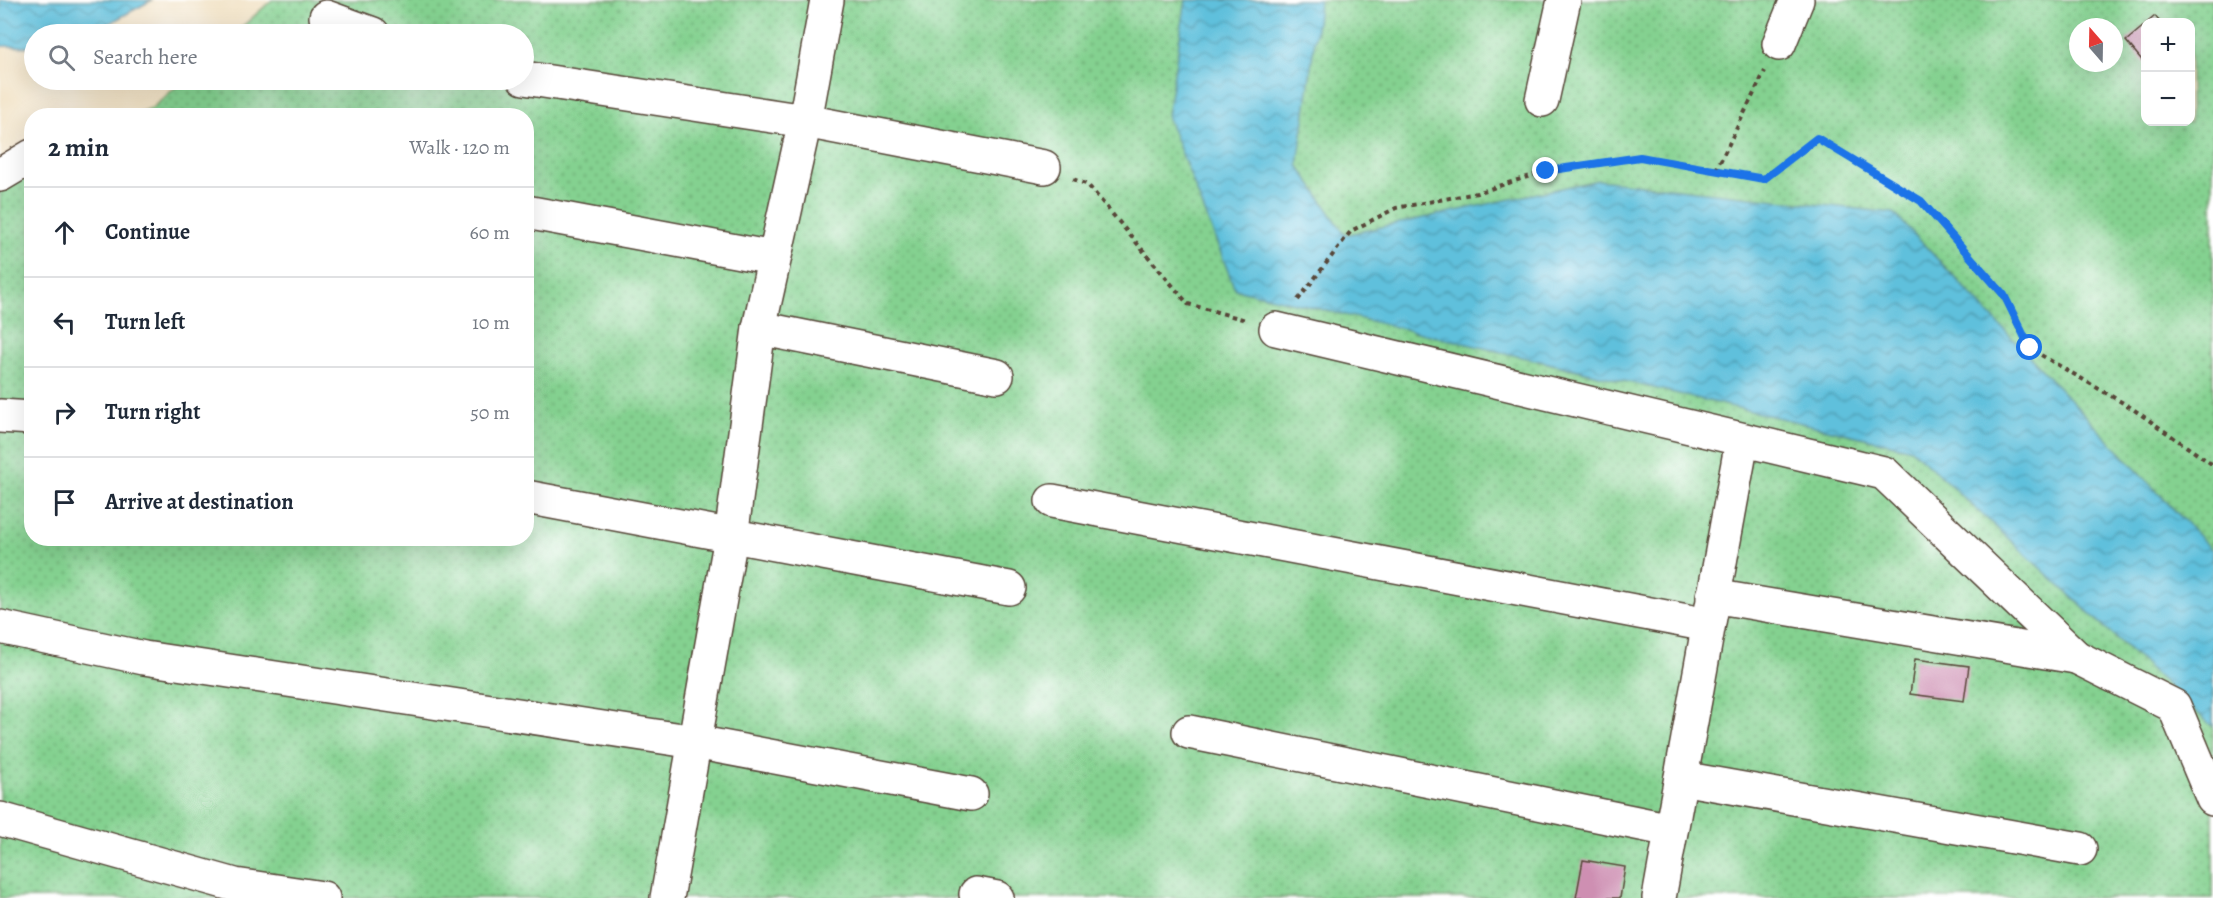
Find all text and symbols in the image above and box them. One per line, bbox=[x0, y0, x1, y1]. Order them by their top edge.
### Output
north arrow bbox=[2069, 18, 2123, 72]
map controls bbox=[2141, 18, 2195, 126]
button: + bbox=[2141, 18, 2195, 72]
search box bbox=[24, 24, 534, 90]
icon: search bbox=[45, 41, 78, 74]
text: Search here bbox=[93, 42, 198, 72]
button: − bbox=[2141, 72, 2195, 126]
text: 2 min bbox=[48, 130, 109, 165]
text: Walk · 120 m bbox=[409, 134, 510, 161]
route end bbox=[1532, 157, 1558, 183]
icon: ahead bbox=[48, 216, 81, 249]
text: Continue bbox=[105, 217, 190, 247]
text: 60 m bbox=[470, 219, 510, 246]
icon: left bbox=[48, 306, 81, 339]
text: Turn left bbox=[105, 307, 185, 337]
text: 10 m bbox=[472, 309, 510, 336]
route start bbox=[2016, 334, 2042, 360]
icon: right bbox=[48, 396, 81, 429]
text: Turn right bbox=[105, 397, 201, 427]
text: 50 m bbox=[470, 399, 510, 426]
icon: arrive bbox=[48, 486, 81, 519]
text: Arrive at destination bbox=[105, 487, 294, 517]

